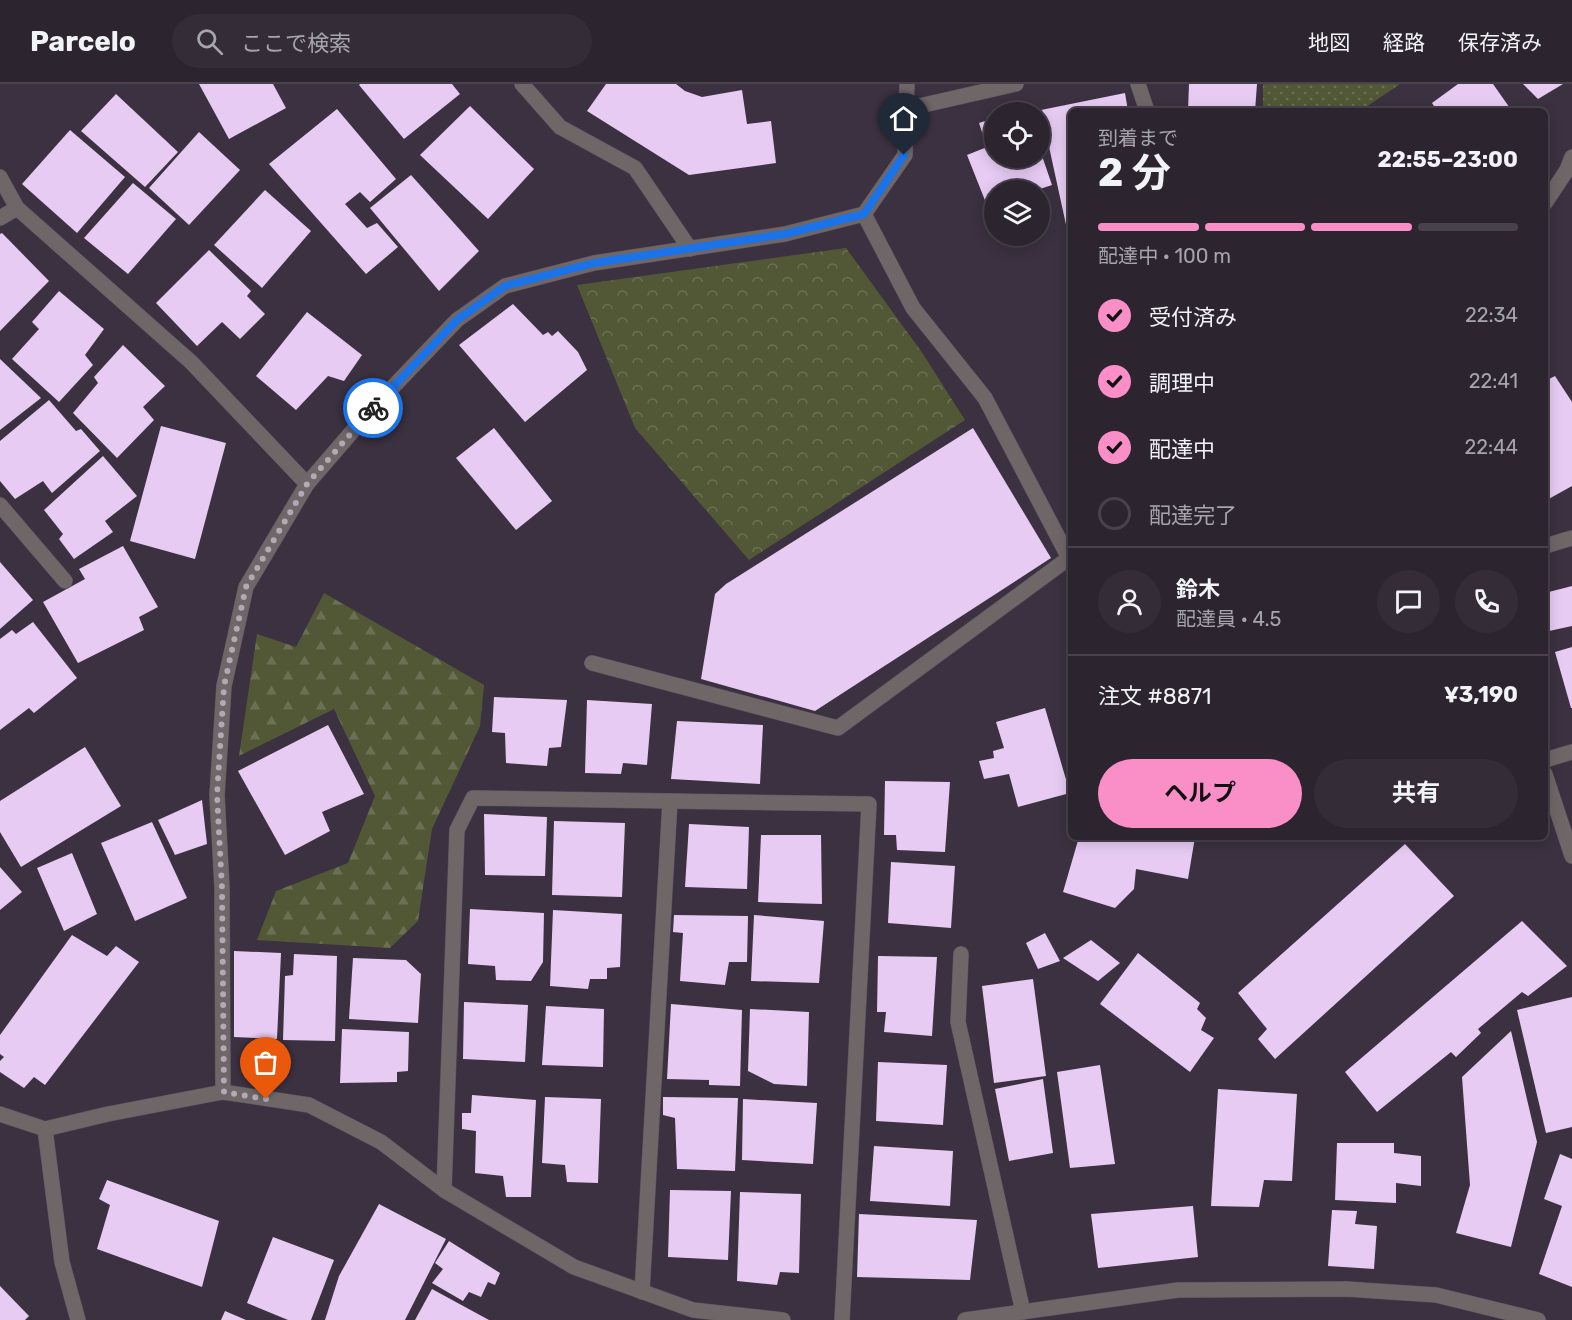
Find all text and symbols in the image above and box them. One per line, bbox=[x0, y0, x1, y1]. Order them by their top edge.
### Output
search box bbox=[172, 14, 592, 68]
text: Parcelo bbox=[30, 25, 136, 58]
icon: search bbox=[193, 25, 226, 58]
text: ここで検索 bbox=[241, 30, 351, 57]
text: 地図 bbox=[1308, 30, 1350, 55]
text: 経路 bbox=[1383, 30, 1425, 55]
text: 保存済み bbox=[1458, 30, 1542, 55]
pin bbox=[878, 93, 929, 155]
icon: home bbox=[887, 102, 920, 135]
map controls bbox=[984, 102, 1050, 246]
button: locate bbox=[984, 102, 1050, 168]
text: 到着まで bbox=[1098, 126, 1178, 150]
text: 22:55–23:00 bbox=[1378, 146, 1518, 173]
text: 2 分 bbox=[1098, 150, 1171, 196]
button: layers bbox=[984, 180, 1050, 246]
text: 配達中 · 100 m bbox=[1098, 244, 1231, 268]
icon: check bbox=[1098, 299, 1131, 332]
text: 22:34 bbox=[1465, 303, 1518, 327]
text: 受付済み bbox=[1149, 304, 1237, 331]
icon: check bbox=[1098, 365, 1131, 398]
text: 22:41 bbox=[1469, 369, 1518, 393]
text: 調理中 bbox=[1149, 370, 1215, 397]
courier bbox=[343, 378, 403, 438]
icon: bike bbox=[357, 392, 390, 425]
icon: check bbox=[1098, 431, 1131, 464]
text: 22:44 bbox=[1465, 435, 1518, 459]
text: 配達中 bbox=[1149, 436, 1215, 463]
text: 配達完了 bbox=[1149, 502, 1237, 529]
button: person bbox=[1098, 570, 1161, 633]
button: chat bbox=[1377, 570, 1440, 633]
button: phone bbox=[1455, 570, 1518, 633]
text: 鈴木 bbox=[1176, 576, 1220, 603]
text: 配達員 · 4.5 bbox=[1176, 607, 1281, 631]
text: ¥3,190 bbox=[1444, 681, 1518, 708]
text: 注文 #8871 bbox=[1098, 683, 1211, 710]
button: ヘルプ bbox=[1098, 759, 1302, 828]
button: 共有 bbox=[1314, 759, 1518, 828]
pin bbox=[240, 1037, 291, 1099]
icon: bag bbox=[249, 1046, 282, 1079]

